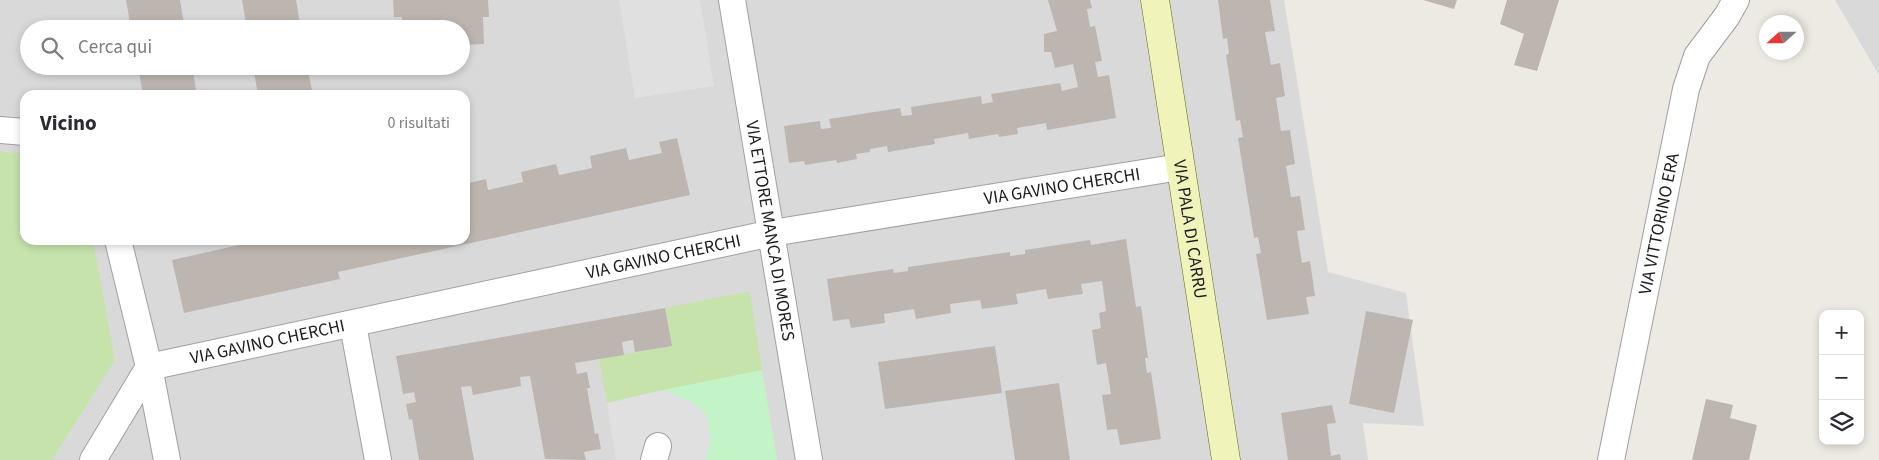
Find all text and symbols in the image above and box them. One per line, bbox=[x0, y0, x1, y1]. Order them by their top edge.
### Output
north arrow bbox=[1759, 15, 1804, 60]
search box bbox=[20, 20, 470, 75]
icon: search bbox=[38, 34, 66, 62]
text: Cerca qui bbox=[78, 34, 152, 61]
text: Vicino bbox=[40, 108, 97, 138]
text: 0 risultati bbox=[388, 112, 450, 134]
street label: VIA ETTORE MANCA DI MORES bbox=[740, 119, 801, 343]
street label: VIA VITTORINO ERA bbox=[1632, 151, 1685, 297]
street label: VIA PALA DI CARRU bbox=[1167, 158, 1213, 301]
street label: VIA GAVINO CHERCHI bbox=[982, 161, 1142, 211]
street label: VIA GAVINO CHERCHI bbox=[583, 228, 743, 285]
map controls bbox=[1819, 310, 1864, 445]
button: + bbox=[1819, 310, 1864, 355]
street label: VIA GAVINO CHERCHI bbox=[188, 313, 347, 370]
button: − bbox=[1819, 355, 1864, 400]
button: layers bbox=[1819, 400, 1864, 445]

